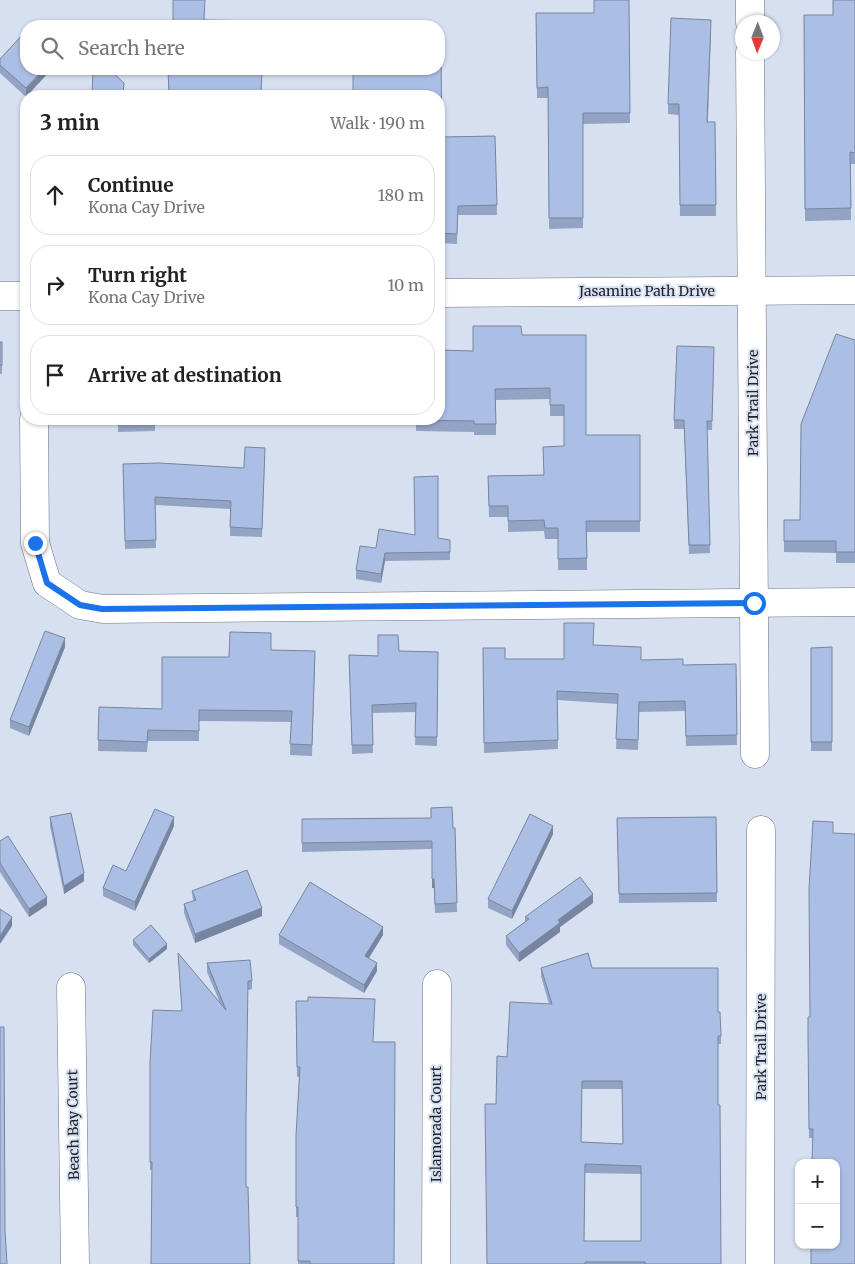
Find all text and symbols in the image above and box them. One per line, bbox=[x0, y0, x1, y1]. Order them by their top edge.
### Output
north arrow bbox=[735, 15, 780, 60]
search box bbox=[20, 20, 445, 75]
icon: search bbox=[38, 34, 66, 62]
text: Search here bbox=[78, 36, 185, 60]
text: 3 min bbox=[40, 109, 99, 136]
text: Walk · 190 m bbox=[330, 113, 425, 133]
text: Continue bbox=[88, 173, 174, 197]
icon: ahead bbox=[41, 181, 69, 209]
text: 180 m bbox=[378, 185, 424, 205]
text: Kona Cay Drive bbox=[88, 197, 205, 217]
text: Turn right bbox=[88, 263, 187, 287]
icon: right bbox=[41, 271, 69, 299]
text: 10 m bbox=[387, 275, 424, 295]
street label: Jasamine Path Drive bbox=[578, 282, 715, 300]
text: Kona Cay Drive bbox=[88, 287, 205, 307]
street label: Park Trail Drive bbox=[744, 350, 762, 456]
icon: arrive bbox=[41, 361, 69, 389]
text: Arrive at destination bbox=[88, 363, 282, 387]
route end bbox=[24, 532, 47, 555]
route start bbox=[743, 592, 766, 615]
street label: Park Trail Drive bbox=[752, 994, 770, 1100]
street label: Islamorada Court bbox=[427, 1065, 445, 1182]
street label: Beach Bay Court bbox=[63, 1069, 83, 1180]
map controls bbox=[795, 1159, 840, 1249]
button: + bbox=[795, 1159, 840, 1204]
button: − bbox=[795, 1204, 840, 1249]

